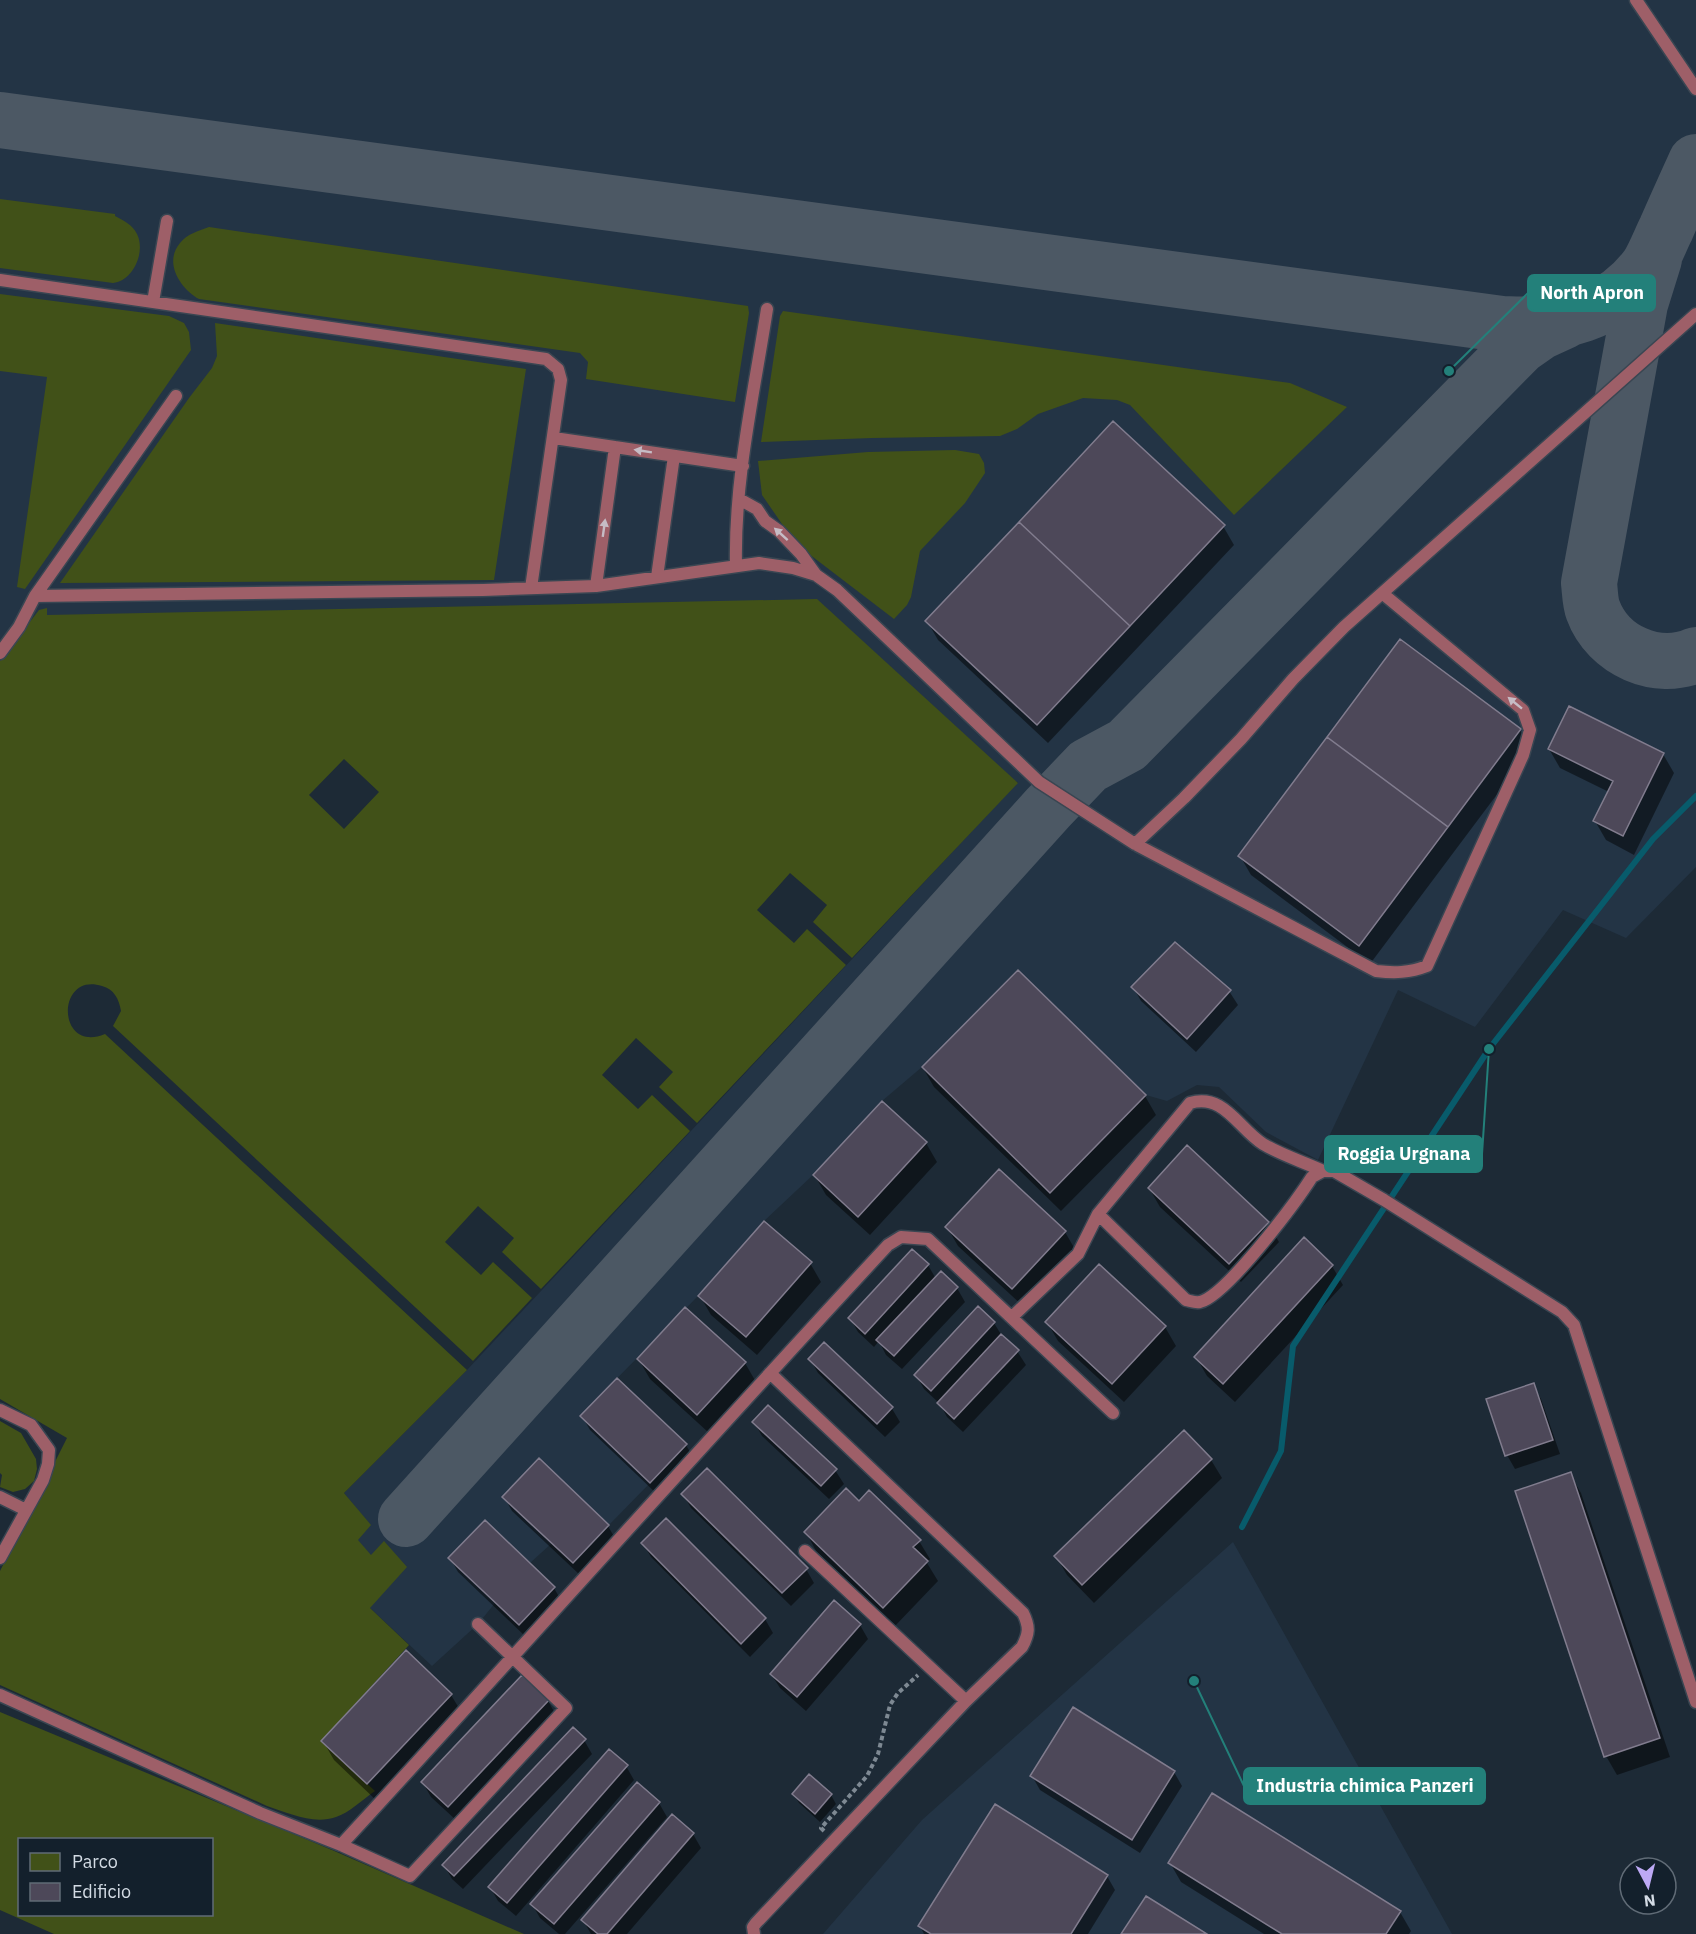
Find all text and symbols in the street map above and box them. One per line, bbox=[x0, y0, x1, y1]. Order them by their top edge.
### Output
callout: North Apron bbox=[1528, 275, 1655, 311]
text: North Apron bbox=[1540, 281, 1644, 304]
one-way arrow bbox=[634, 446, 653, 455]
one-way arrow bbox=[600, 519, 609, 538]
one-way arrow bbox=[773, 527, 788, 541]
one-way arrow bbox=[1507, 697, 1522, 709]
callout: Roggia Urgnana bbox=[1325, 1136, 1482, 1172]
text: Roggia Urgnana bbox=[1337, 1142, 1471, 1165]
callout: Industria chimica Panzeri bbox=[1244, 1768, 1485, 1804]
text: Industria chimica Panzeri bbox=[1256, 1774, 1474, 1797]
legend bbox=[18, 1838, 213, 1916]
text: Parco bbox=[72, 1850, 118, 1873]
north arrow bbox=[1618, 1856, 1678, 1916]
text: Edificio bbox=[72, 1880, 131, 1903]
text: N bbox=[1643, 1890, 1657, 1912]

